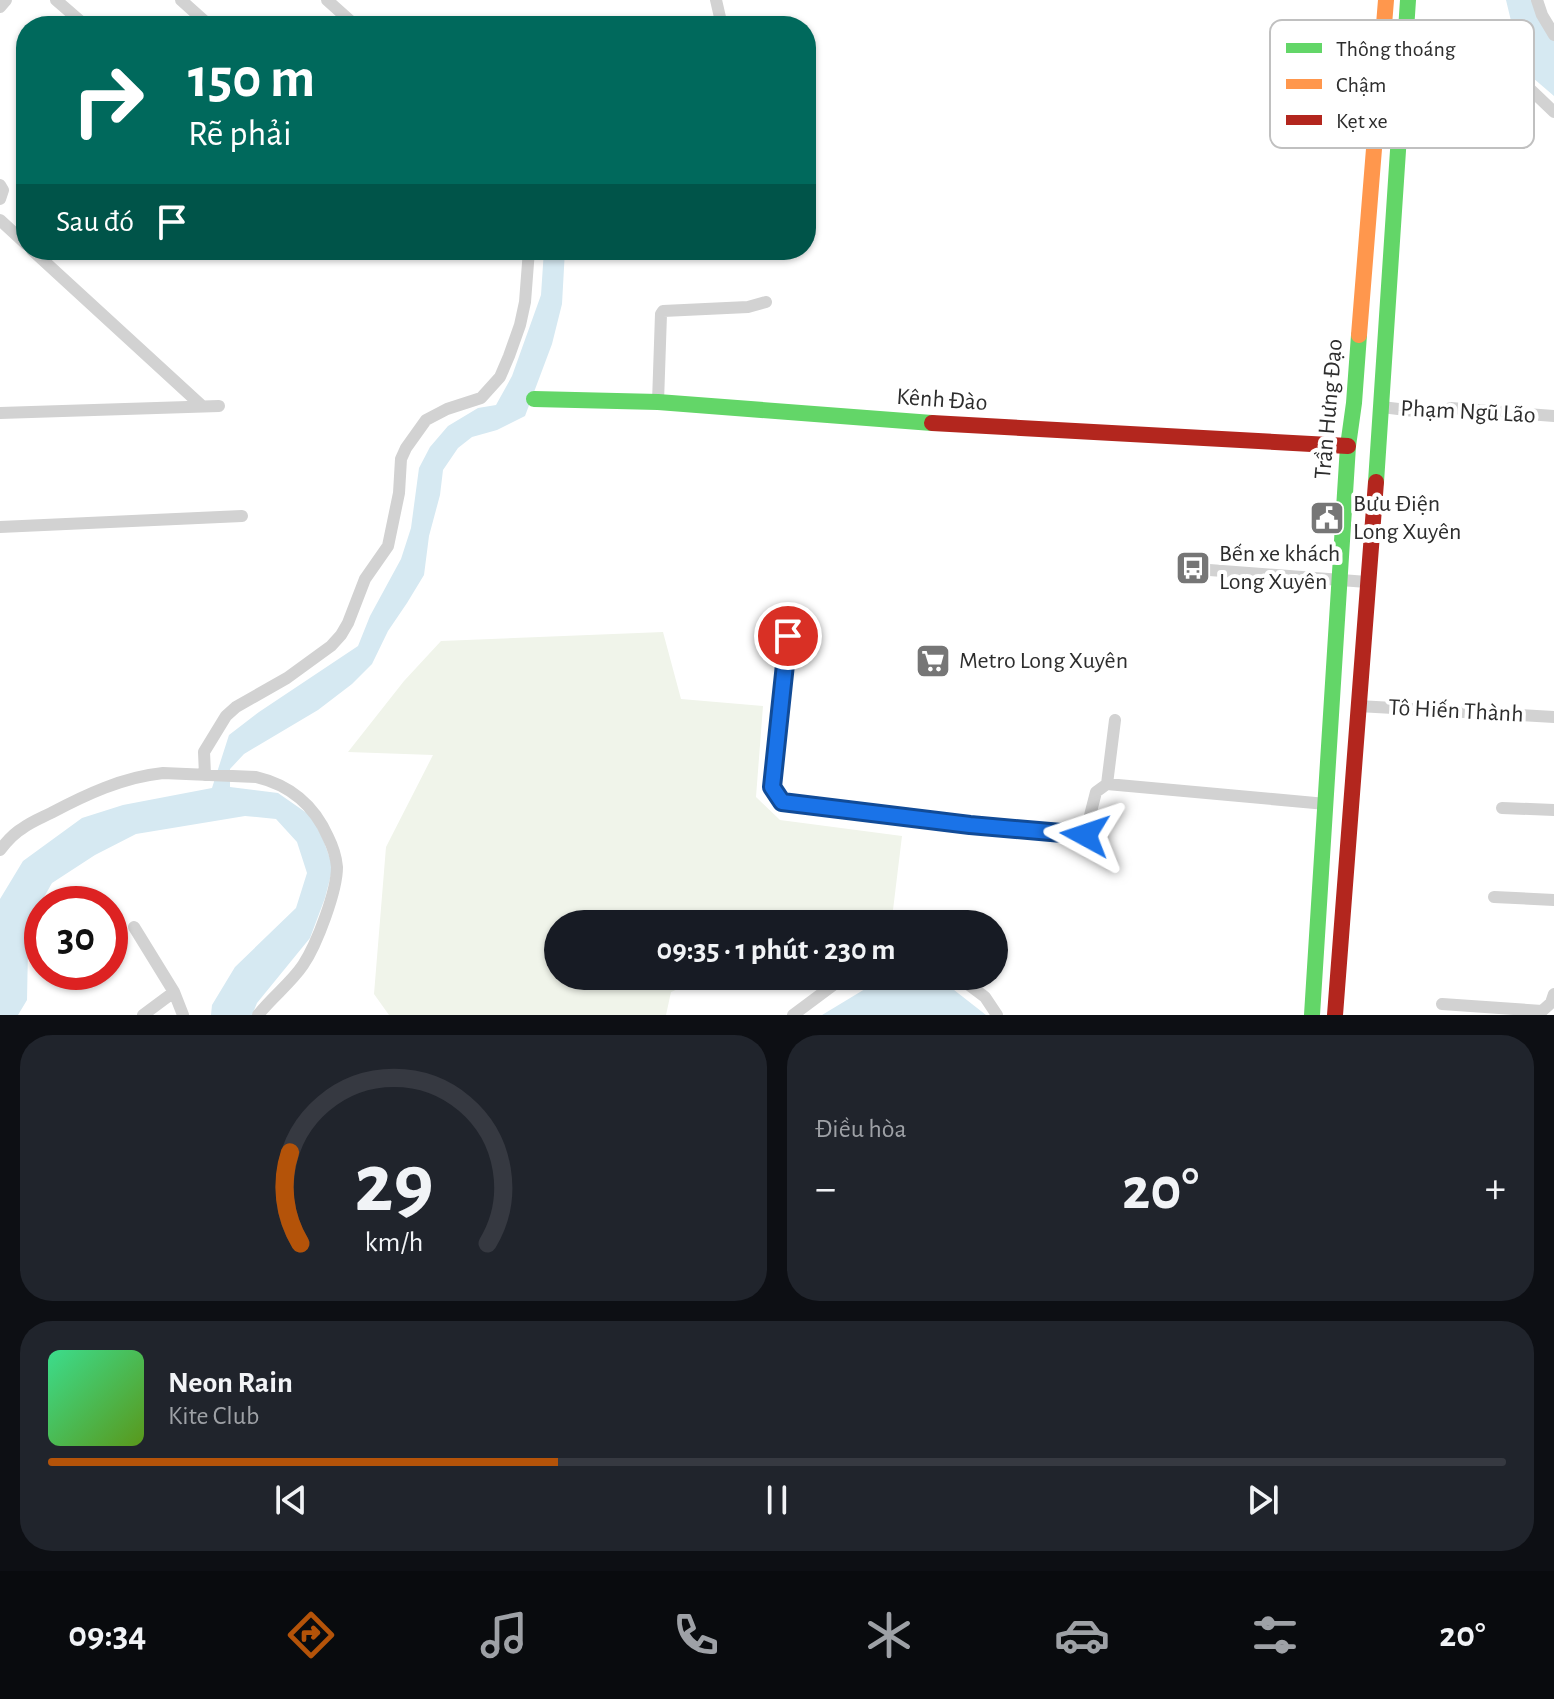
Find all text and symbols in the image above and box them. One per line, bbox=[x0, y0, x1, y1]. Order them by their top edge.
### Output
legend bbox=[1270, 20, 1534, 148]
text: Thông thoáng bbox=[1336, 38, 1456, 60]
icon: right bbox=[56, 48, 160, 152]
text: 150 m bbox=[188, 51, 315, 107]
text: Chậm bbox=[1336, 74, 1386, 96]
text: Kẹt xe bbox=[1336, 110, 1388, 132]
text: Rẽ phải bbox=[188, 116, 292, 152]
icon: arrive bbox=[150, 200, 194, 244]
text: Sau đó bbox=[56, 207, 134, 237]
street label: Trần Hưng Đạo bbox=[1311, 338, 1347, 480]
street label: Kênh Đào bbox=[896, 385, 988, 415]
street label: Phạm Ngũ Lão bbox=[1400, 396, 1536, 428]
place label: Bưu Điện Long Xuyên bbox=[1353, 492, 1461, 544]
public building icon: Bưu Điện Long Xuyên bbox=[1308, 499, 1346, 537]
place label: Bến xe khách Long Xuyên bbox=[1219, 542, 1340, 594]
bus stop icon: Bến xe khách Long Xuyên bbox=[1174, 549, 1212, 587]
pin bbox=[754, 602, 822, 670]
icon: arrive bbox=[766, 614, 810, 658]
supermarket icon: Metro Long Xuyên bbox=[914, 642, 952, 680]
place label: Metro Long Xuyên bbox=[959, 649, 1128, 673]
street label: Tô Hiến Thành bbox=[1388, 695, 1524, 727]
position arrow bbox=[1043, 793, 1127, 877]
speed limit sign: 30 bbox=[24, 886, 128, 990]
text: 09:35 · 1 phút · 230 m bbox=[657, 935, 895, 965]
text: Điều hòa bbox=[815, 1116, 907, 1142]
text: 29 bbox=[354, 1143, 433, 1227]
text: 20° bbox=[1122, 1160, 1199, 1220]
text: − bbox=[815, 1167, 836, 1211]
text: + bbox=[1485, 1167, 1506, 1211]
text: km/h bbox=[364, 1228, 423, 1257]
text: Neon Rain bbox=[168, 1368, 293, 1398]
text: Kite Club bbox=[168, 1403, 259, 1429]
icon: previous bbox=[269, 1478, 313, 1522]
icon: pause bbox=[755, 1478, 799, 1522]
icon: next bbox=[1241, 1478, 1285, 1522]
icon: directions bbox=[283, 1607, 339, 1663]
icon: music bbox=[476, 1607, 532, 1663]
icon: phone bbox=[668, 1607, 724, 1663]
icon: climate bbox=[861, 1607, 917, 1663]
icon: car bbox=[1054, 1607, 1110, 1663]
icon: filters bbox=[1247, 1607, 1303, 1663]
text: 09:34 bbox=[68, 1617, 146, 1653]
text: 20° bbox=[1439, 1617, 1486, 1653]

